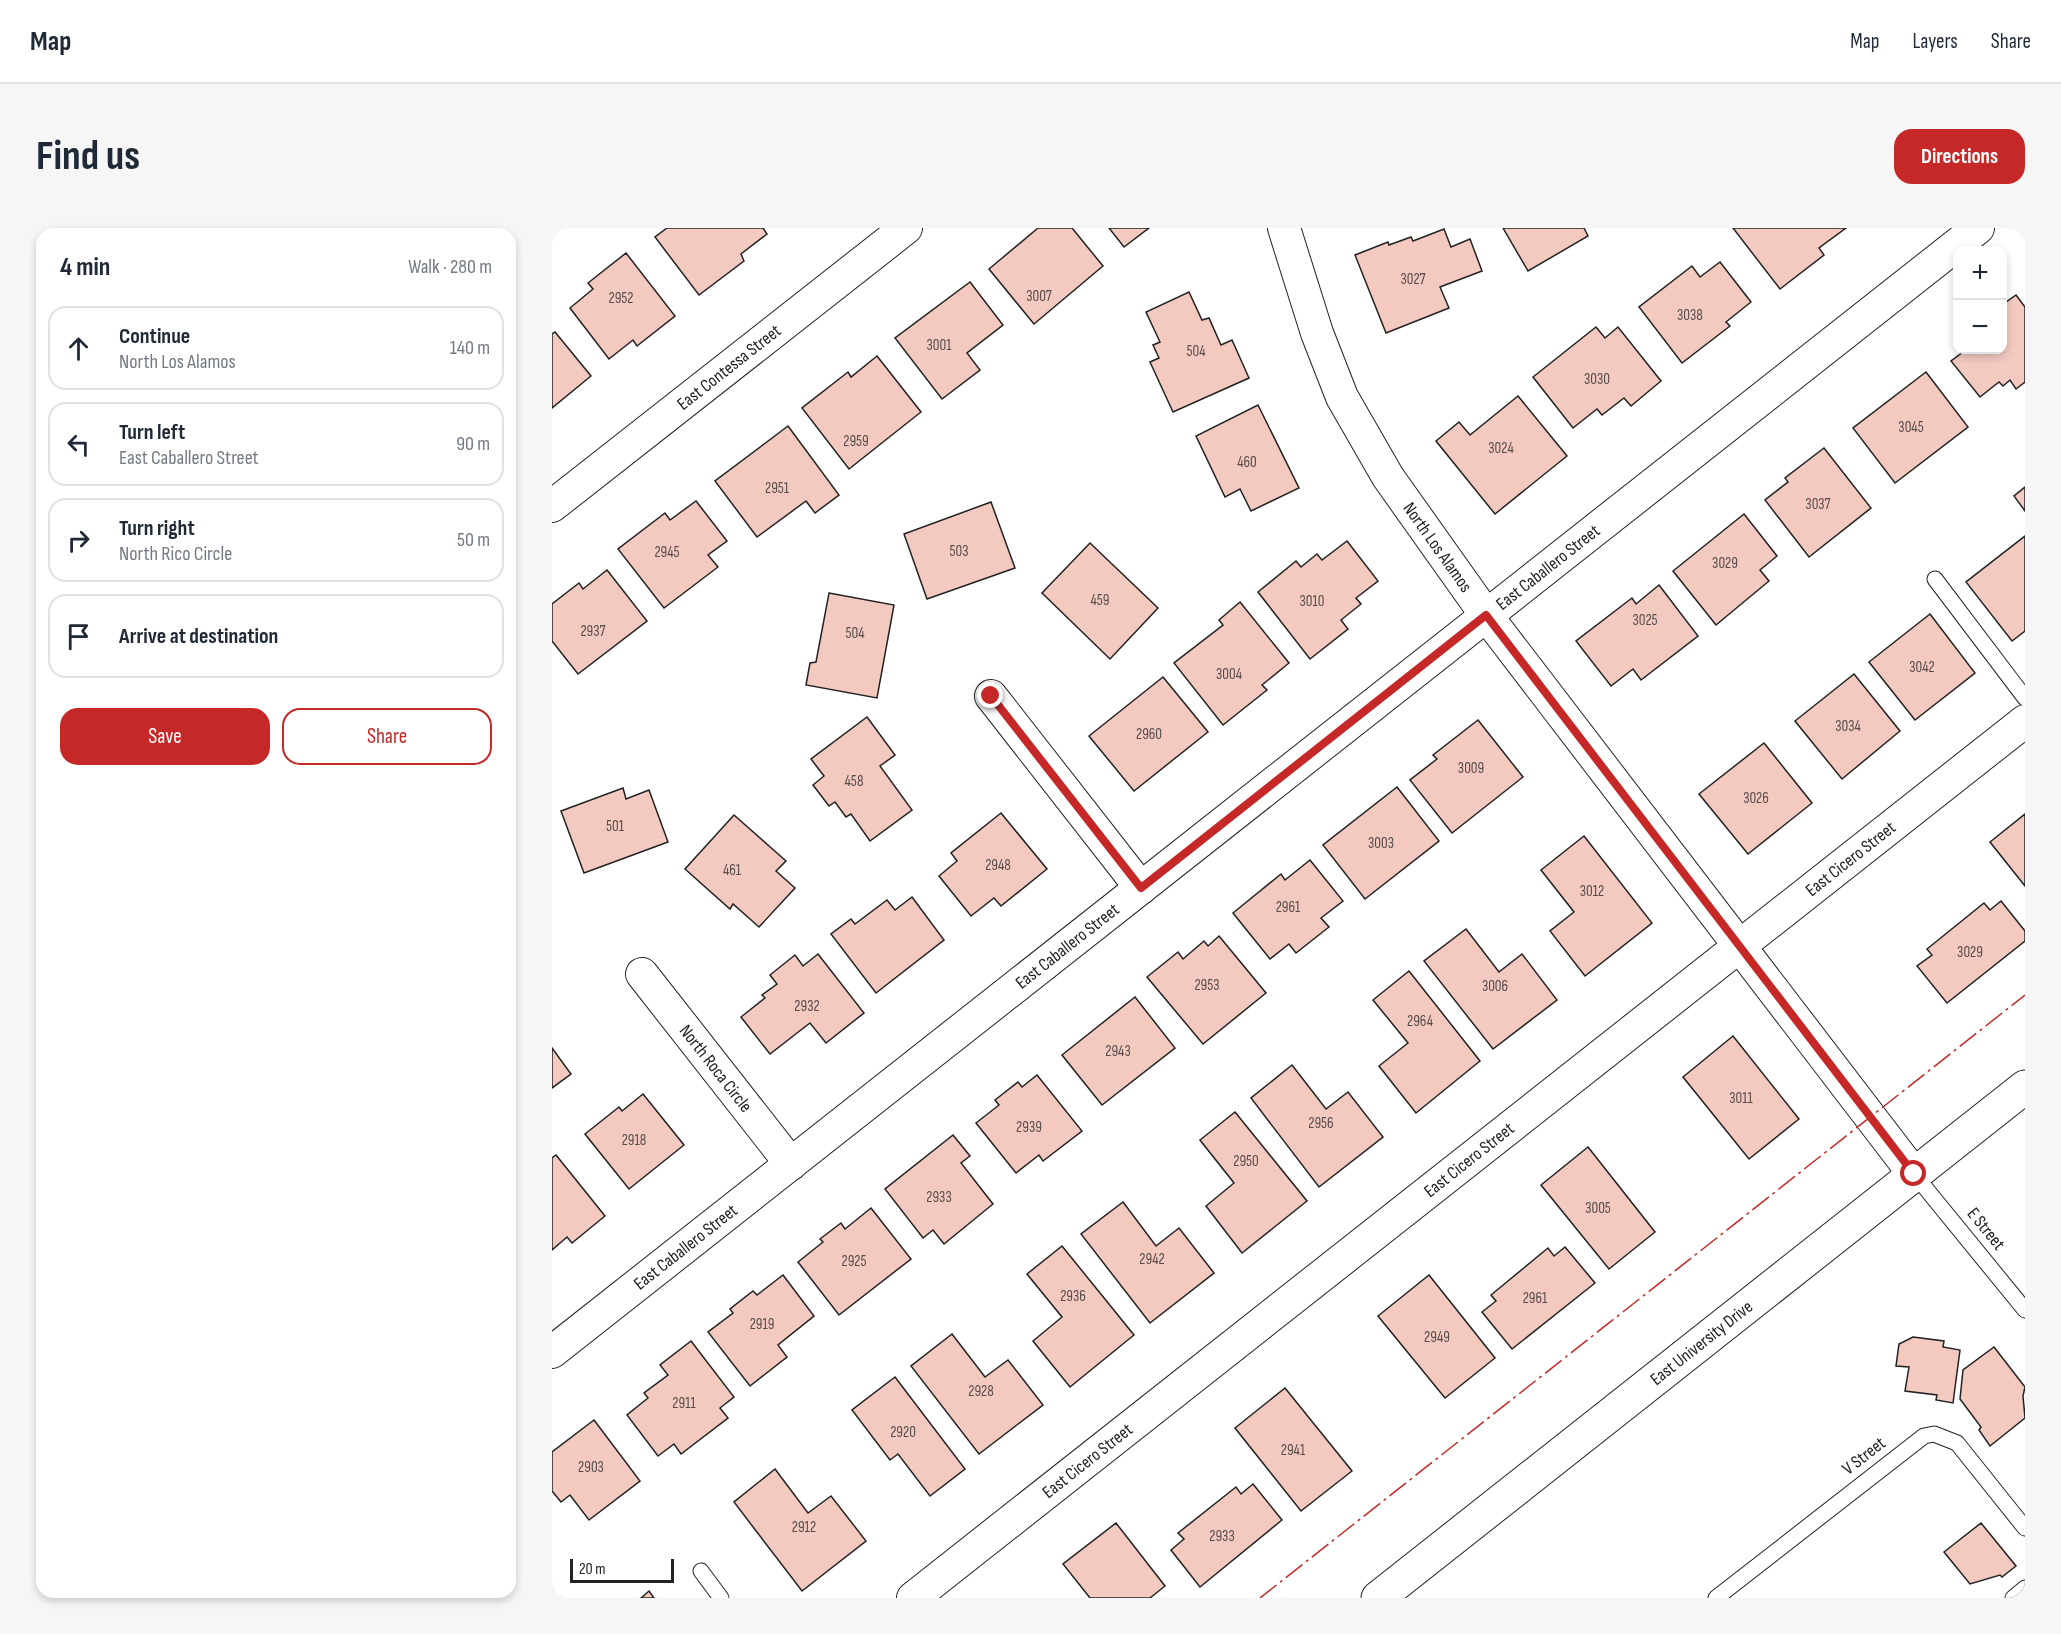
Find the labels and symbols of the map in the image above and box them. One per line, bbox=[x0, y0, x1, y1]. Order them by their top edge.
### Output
house number: 3027 bbox=[1400, 270, 1426, 289]
house number: 3007 bbox=[1026, 287, 1052, 306]
house number: 2952 bbox=[608, 289, 634, 308]
house number: 3038 bbox=[1677, 306, 1703, 325]
street label: East Contessa Street bbox=[673, 320, 785, 414]
house number: 3001 bbox=[927, 336, 952, 355]
house number: 504 bbox=[1187, 342, 1205, 361]
house number: 3030 bbox=[1584, 370, 1610, 389]
house number: 3045 bbox=[1898, 418, 1924, 437]
house number: 2959 bbox=[843, 432, 869, 451]
house number: 3024 bbox=[1488, 439, 1514, 458]
house number: 460 bbox=[1237, 453, 1257, 472]
house number: 2951 bbox=[765, 479, 790, 498]
house number: 3037 bbox=[1805, 495, 1831, 514]
street label: North Los Alamos bbox=[1399, 498, 1477, 596]
street label: East Caballero Street bbox=[1492, 520, 1604, 614]
house number: 503 bbox=[950, 542, 969, 561]
house number: 2945 bbox=[654, 543, 680, 562]
house number: 3029 bbox=[1712, 554, 1738, 573]
house number: 459 bbox=[1091, 591, 1109, 610]
house number: 3010 bbox=[1300, 592, 1324, 611]
house number: 3025 bbox=[1632, 611, 1658, 630]
house number: 2937 bbox=[580, 622, 606, 641]
house number: 504 bbox=[846, 624, 864, 643]
house number: 3042 bbox=[1909, 658, 1935, 677]
house number: 3004 bbox=[1216, 665, 1242, 684]
route end bbox=[977, 682, 1003, 708]
house number: 3034 bbox=[1835, 717, 1861, 736]
house number: 2960 bbox=[1136, 725, 1162, 744]
house number: 3009 bbox=[1458, 759, 1484, 778]
house number: 458 bbox=[845, 772, 863, 791]
house number: 3026 bbox=[1743, 789, 1769, 808]
street label: East Cicero Street bbox=[1801, 816, 1900, 901]
house number: 501 bbox=[606, 817, 625, 836]
house number: 3003 bbox=[1368, 834, 1394, 853]
house number: 2948 bbox=[985, 856, 1011, 875]
house number: 461 bbox=[723, 861, 742, 880]
house number: 3012 bbox=[1580, 882, 1604, 901]
street label: East Caballero Street bbox=[1011, 898, 1124, 993]
house number: 2961 bbox=[1276, 898, 1301, 917]
house number: 3029 bbox=[1957, 943, 1983, 962]
house number: 2953 bbox=[1194, 976, 1220, 995]
house number: 3006 bbox=[1482, 977, 1508, 996]
house number: 2932 bbox=[794, 997, 820, 1016]
house number: 2964 bbox=[1407, 1012, 1433, 1031]
street label: North Roca Circle bbox=[675, 1021, 757, 1116]
house number: 2943 bbox=[1105, 1042, 1131, 1061]
house number: 3011 bbox=[1729, 1089, 1753, 1108]
house number: 2956 bbox=[1308, 1114, 1334, 1133]
street label: East Cicero Street bbox=[1420, 1117, 1518, 1201]
house number: 2939 bbox=[1016, 1118, 1042, 1137]
house number: 2918 bbox=[622, 1131, 646, 1150]
house number: 2950 bbox=[1233, 1152, 1259, 1171]
route start bbox=[1900, 1160, 1926, 1186]
house number: 2933 bbox=[926, 1188, 952, 1207]
street label: East Caballero Street bbox=[630, 1199, 742, 1294]
house number: 3005 bbox=[1585, 1199, 1611, 1218]
street label: E Street bbox=[1963, 1204, 2010, 1255]
house number: 2942 bbox=[1139, 1250, 1165, 1269]
house number: 2925 bbox=[841, 1252, 867, 1271]
house number: 2936 bbox=[1060, 1287, 1086, 1306]
house number: 2961 bbox=[1523, 1289, 1548, 1308]
street label: East University Drive bbox=[1646, 1296, 1757, 1389]
house number: 2919 bbox=[750, 1315, 774, 1334]
house number: 2949 bbox=[1424, 1328, 1450, 1347]
house number: 2928 bbox=[968, 1382, 994, 1401]
house number: 2911 bbox=[672, 1394, 696, 1413]
street label: East Cicero Street bbox=[1038, 1418, 1137, 1502]
house number: 2920 bbox=[890, 1423, 916, 1442]
street label: V Street bbox=[1838, 1432, 1890, 1479]
house number: 2941 bbox=[1281, 1441, 1306, 1460]
house number: 2903 bbox=[578, 1458, 604, 1477]
house number: 2912 bbox=[792, 1518, 816, 1537]
house number: 2933 bbox=[1209, 1527, 1235, 1546]
scale bar bbox=[570, 1556, 674, 1584]

